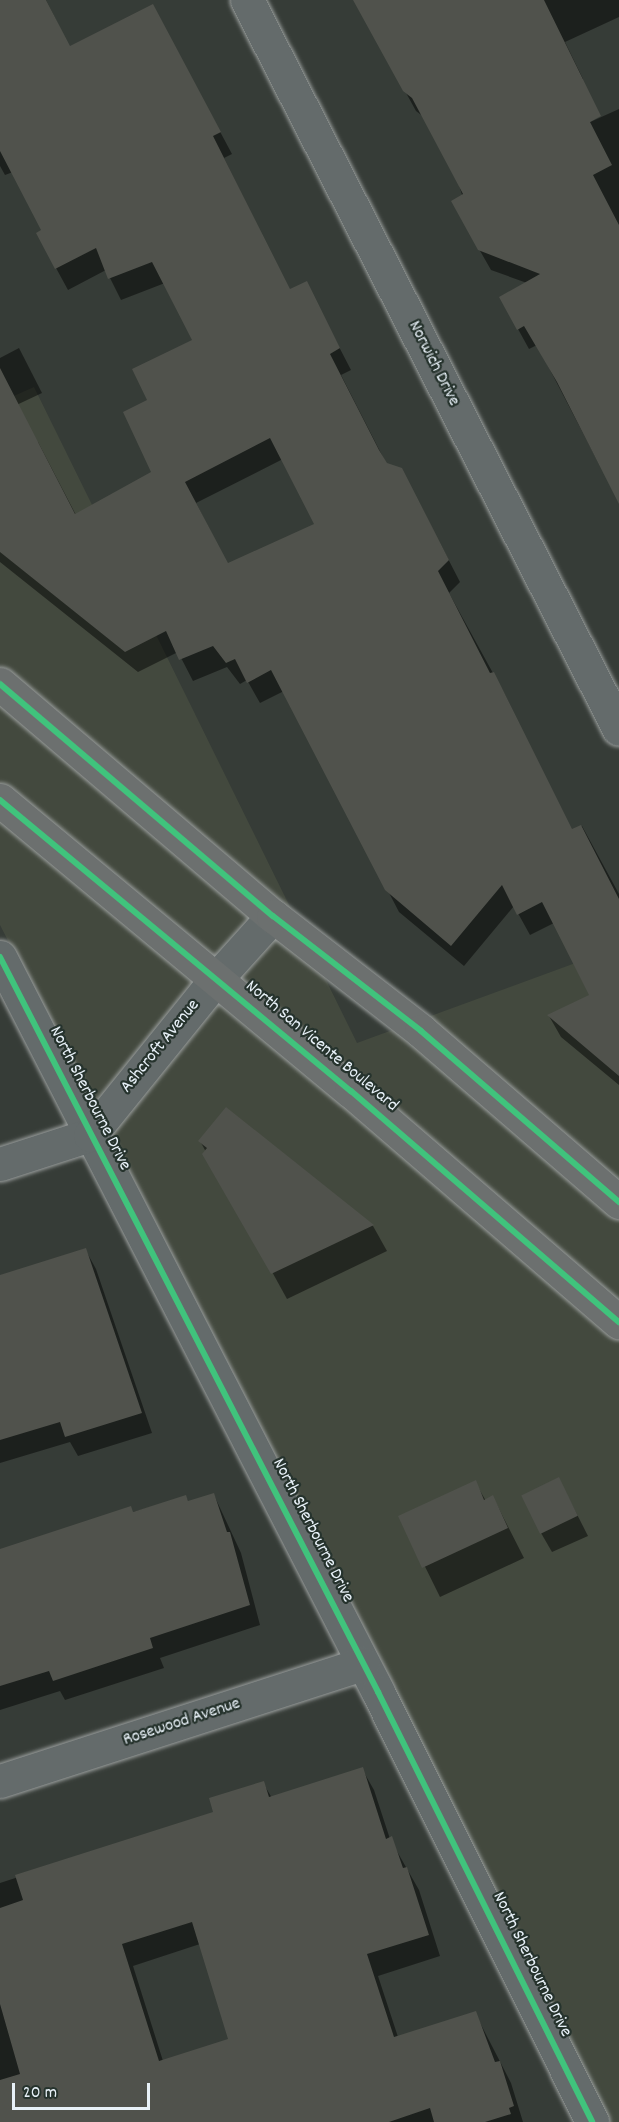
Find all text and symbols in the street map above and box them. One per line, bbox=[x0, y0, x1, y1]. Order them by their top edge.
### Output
street label: Norwich Drive bbox=[402, 318, 464, 410]
street label: North San Vicente Boulevard bbox=[240, 977, 402, 1117]
street label: Ashcroft Avenue bbox=[117, 996, 205, 1098]
street label: North Sherbourne Drive bbox=[43, 1023, 135, 1175]
street label: North Sherbourne Drive bbox=[266, 1455, 358, 1607]
street label: Rosewood Avenue bbox=[121, 1694, 243, 1752]
street label: North Sherbourne Drive bbox=[487, 1889, 575, 2041]
scale bar bbox=[15, 2071, 153, 2109]
text: 20 m bbox=[23, 2081, 57, 2106]

